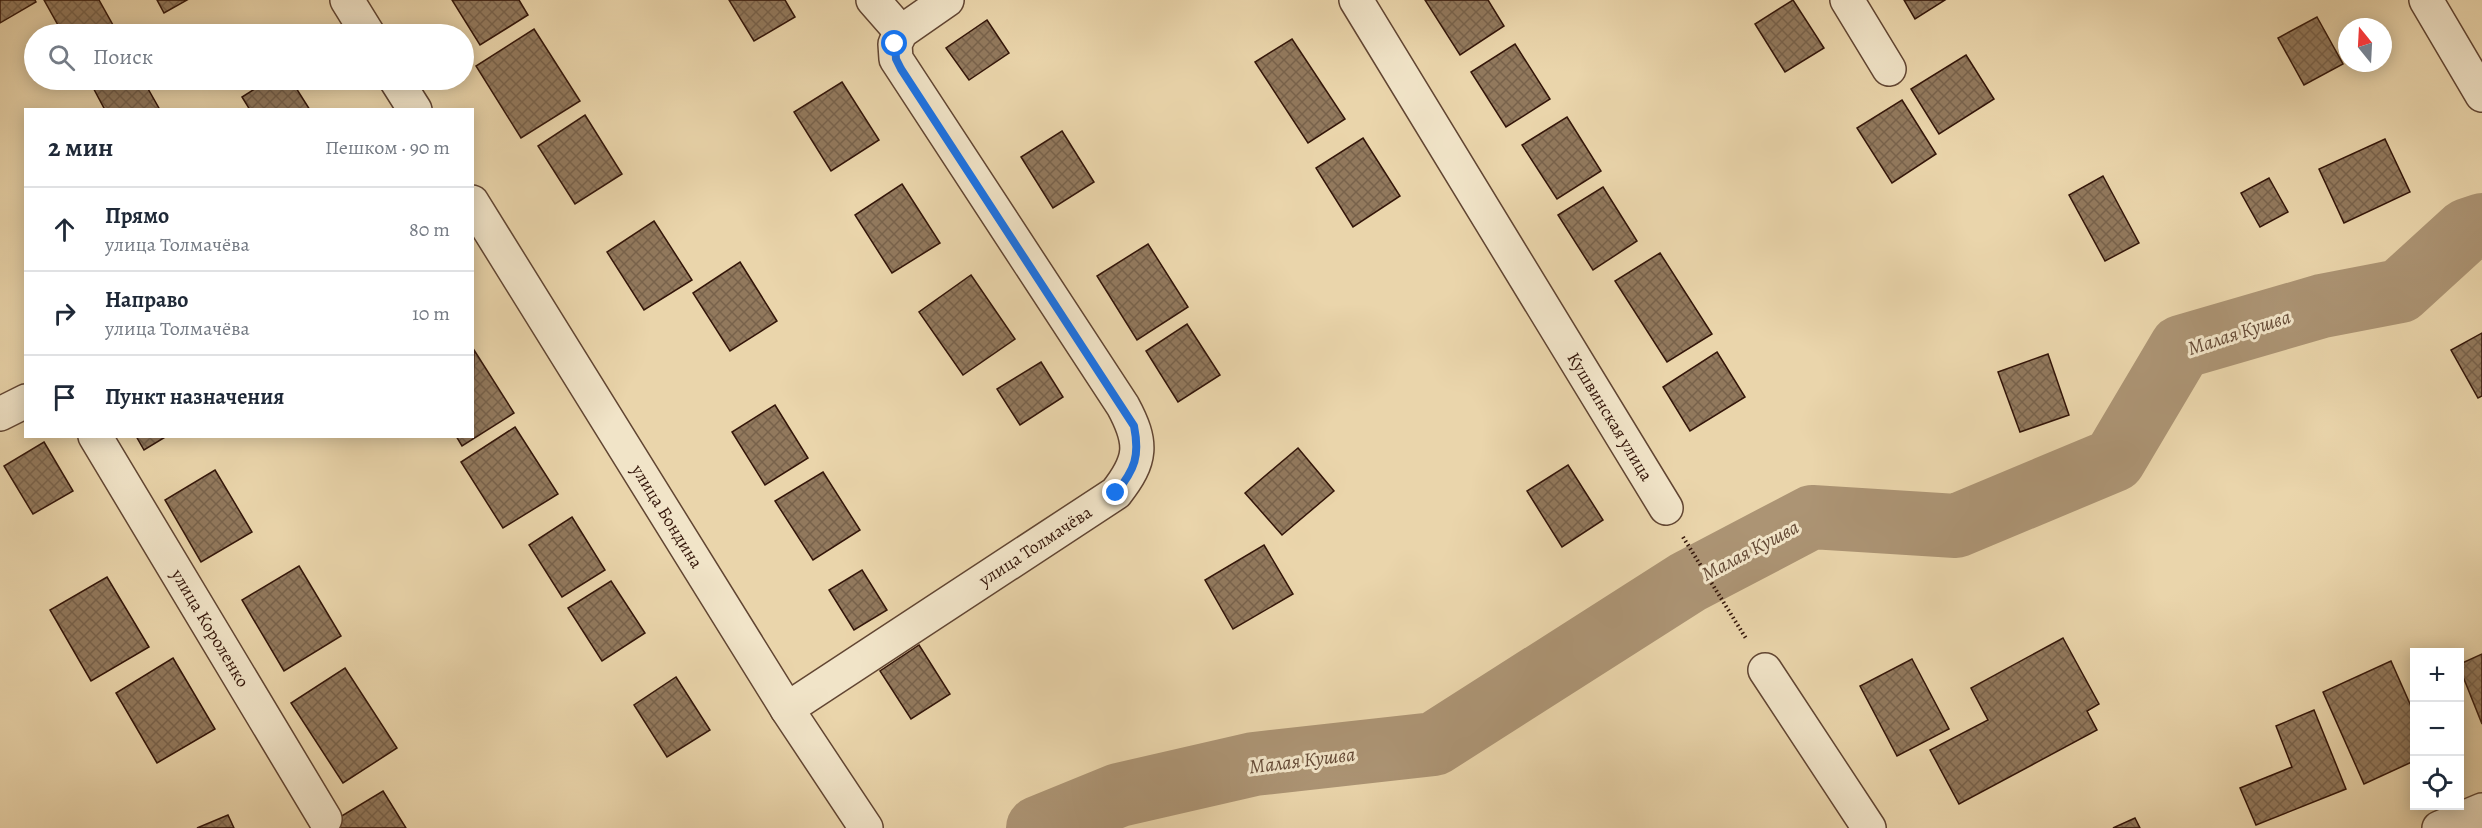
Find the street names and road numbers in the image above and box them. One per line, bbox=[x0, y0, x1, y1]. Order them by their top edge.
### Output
street label: Кушвинская улица bbox=[1562, 348, 1659, 486]
street label: улица Бондина bbox=[625, 459, 709, 573]
street label: улица Толмачёва bbox=[973, 500, 1097, 592]
street label: улица Короленко bbox=[165, 564, 255, 692]

